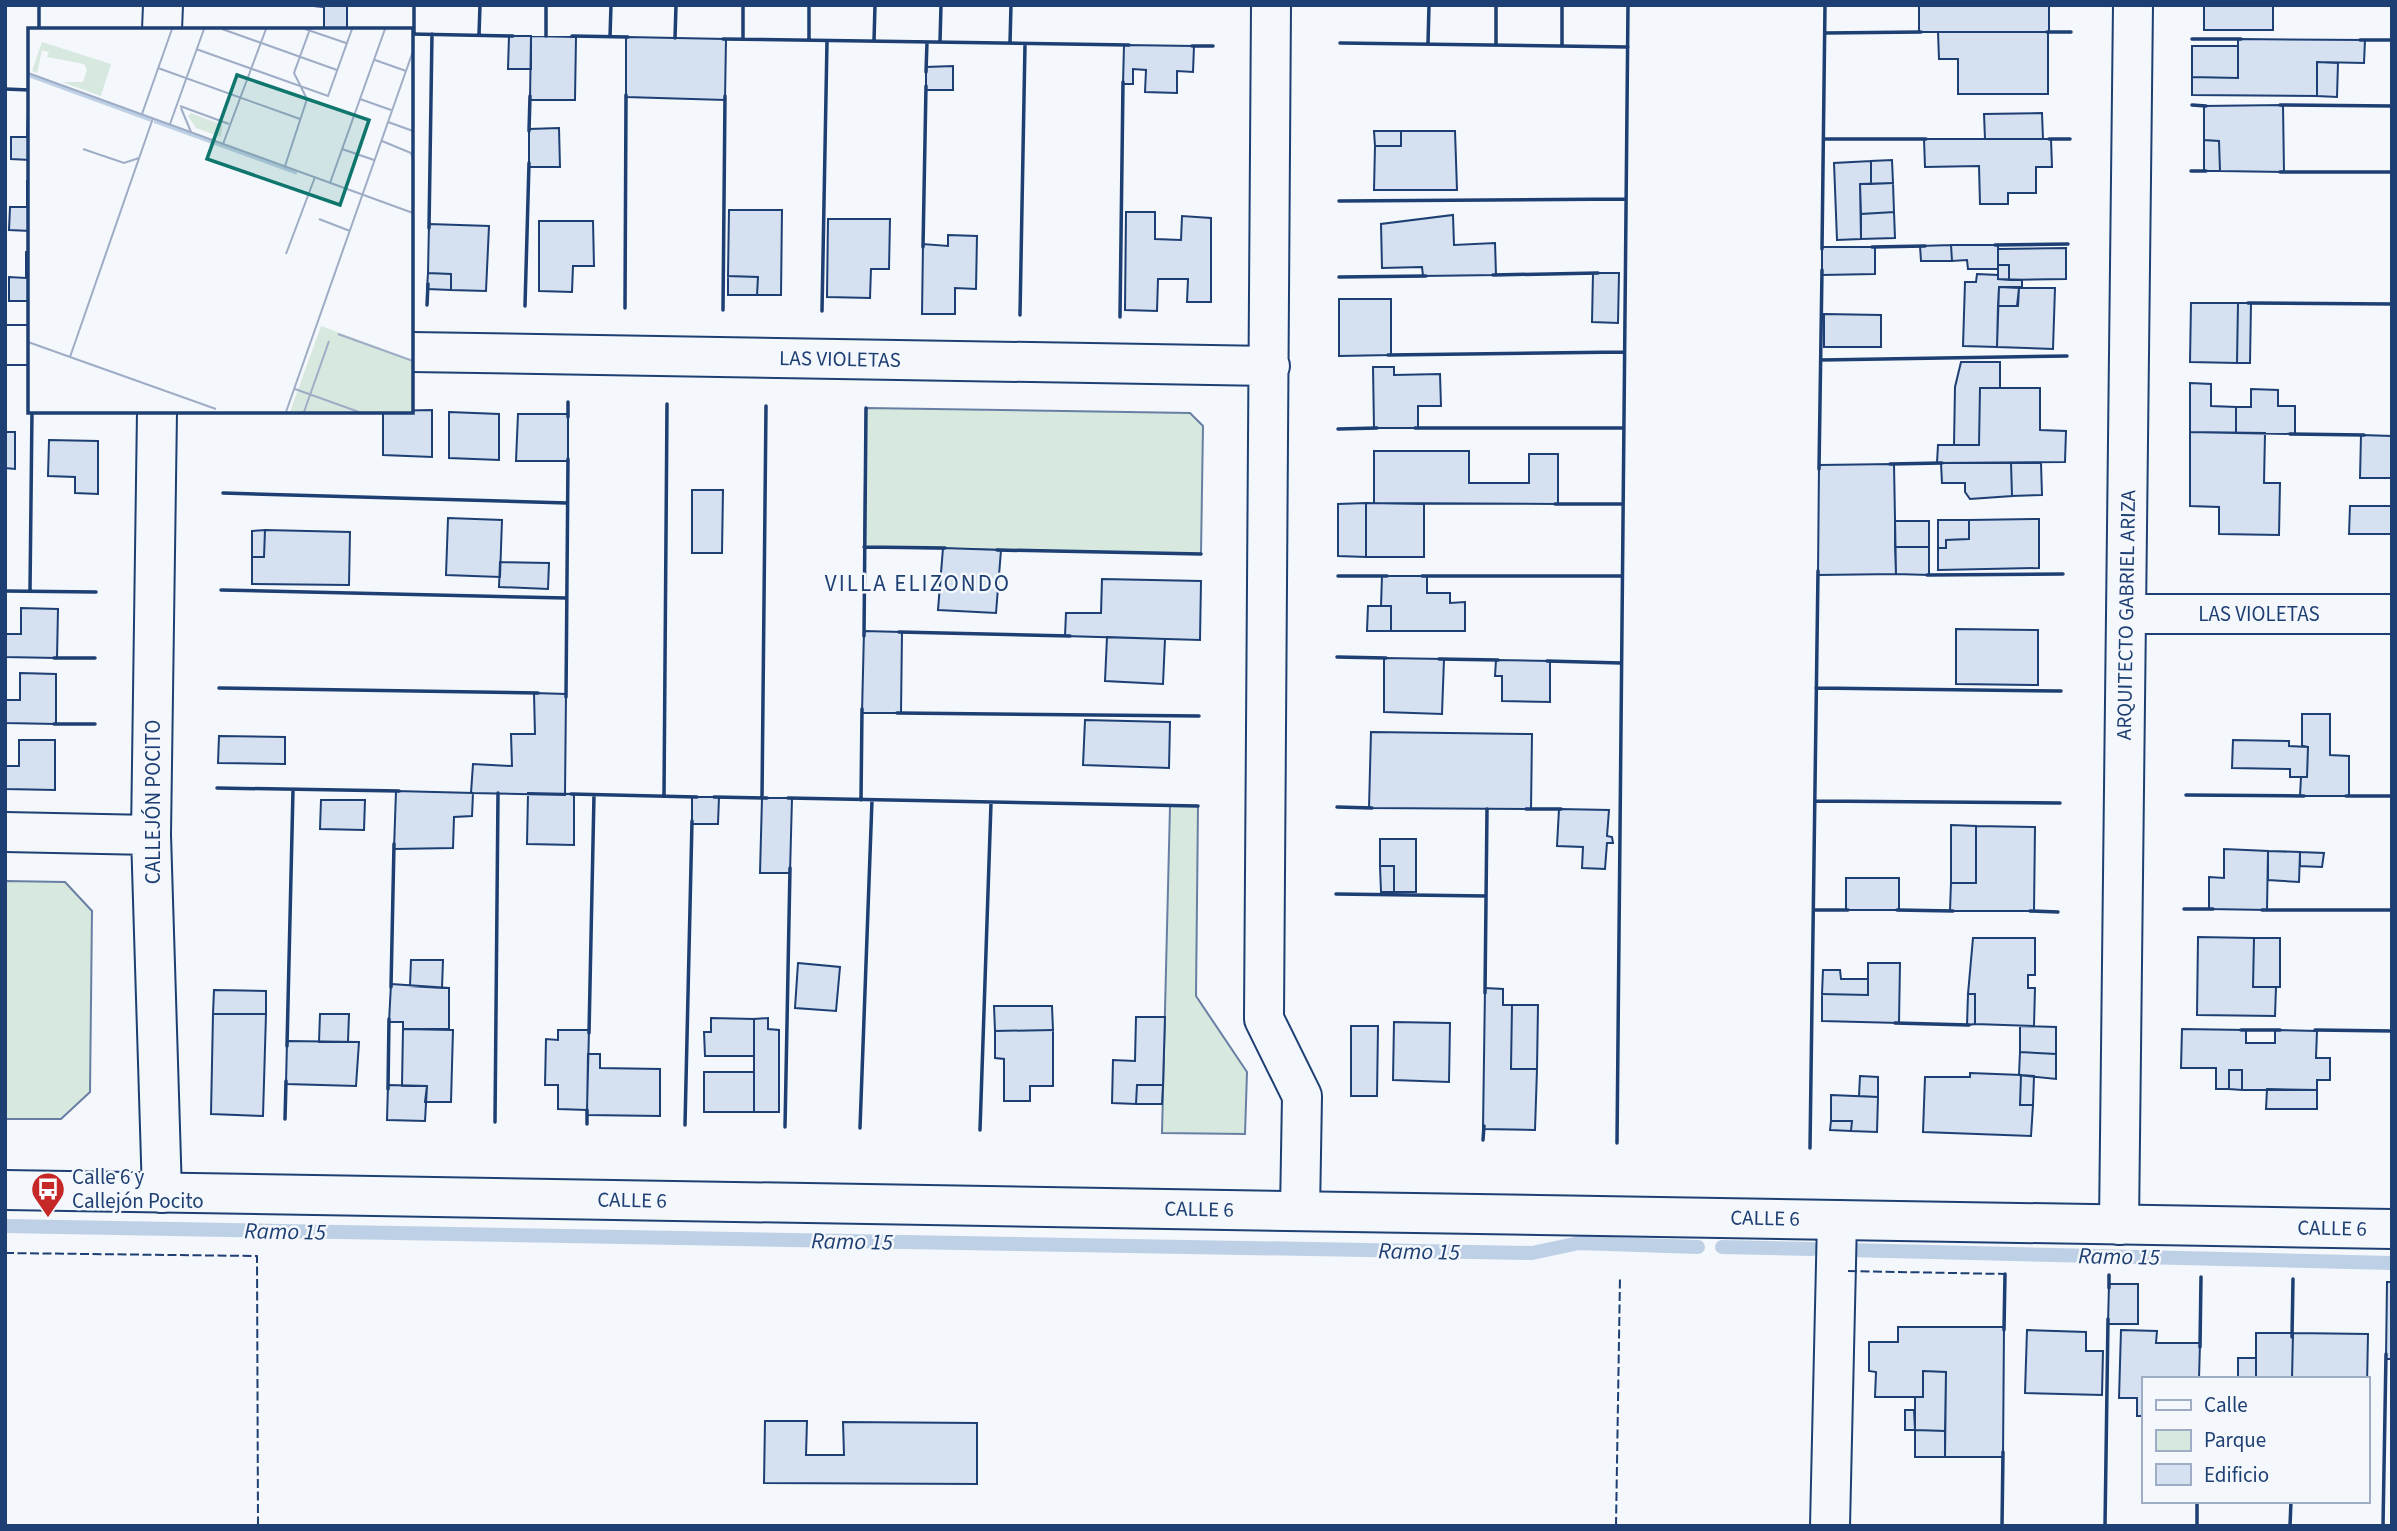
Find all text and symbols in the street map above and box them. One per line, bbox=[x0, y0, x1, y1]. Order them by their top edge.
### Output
inset map bbox=[28, 28, 413, 413]
street label: LAS VIOLETAS bbox=[779, 343, 901, 375]
street label: ARQUITECTO GABRIEL ARIZA bbox=[2109, 489, 2143, 740]
district label: VILLA ELIZONDO bbox=[825, 567, 1011, 600]
street label: LAS VIOLETAS bbox=[2198, 599, 2320, 629]
street label: CALLEJÓN POCITO bbox=[138, 720, 168, 884]
place label: Calle 6 y Callejón Pocito bbox=[72, 1162, 204, 1216]
bus stop icon: Calle 6 y Callejón Pocito bbox=[29, 1170, 67, 1219]
street label: CALLE 6 bbox=[597, 1184, 667, 1216]
street label: CALLE 6 bbox=[1164, 1193, 1234, 1225]
street label: CALLE 6 bbox=[1730, 1202, 1800, 1234]
street label: CALLE 6 bbox=[2297, 1212, 2367, 1244]
water label: Ramo 15 bbox=[244, 1214, 326, 1249]
water label: Ramo 15 bbox=[811, 1224, 893, 1259]
water label: Ramo 15 bbox=[1378, 1234, 1460, 1269]
water label: Ramo 15 bbox=[2078, 1239, 2160, 1274]
legend bbox=[2142, 1377, 2369, 1503]
text: Calle bbox=[2204, 1390, 2248, 1420]
text: Parque bbox=[2204, 1425, 2266, 1455]
text: Edificio bbox=[2204, 1460, 2269, 1490]

